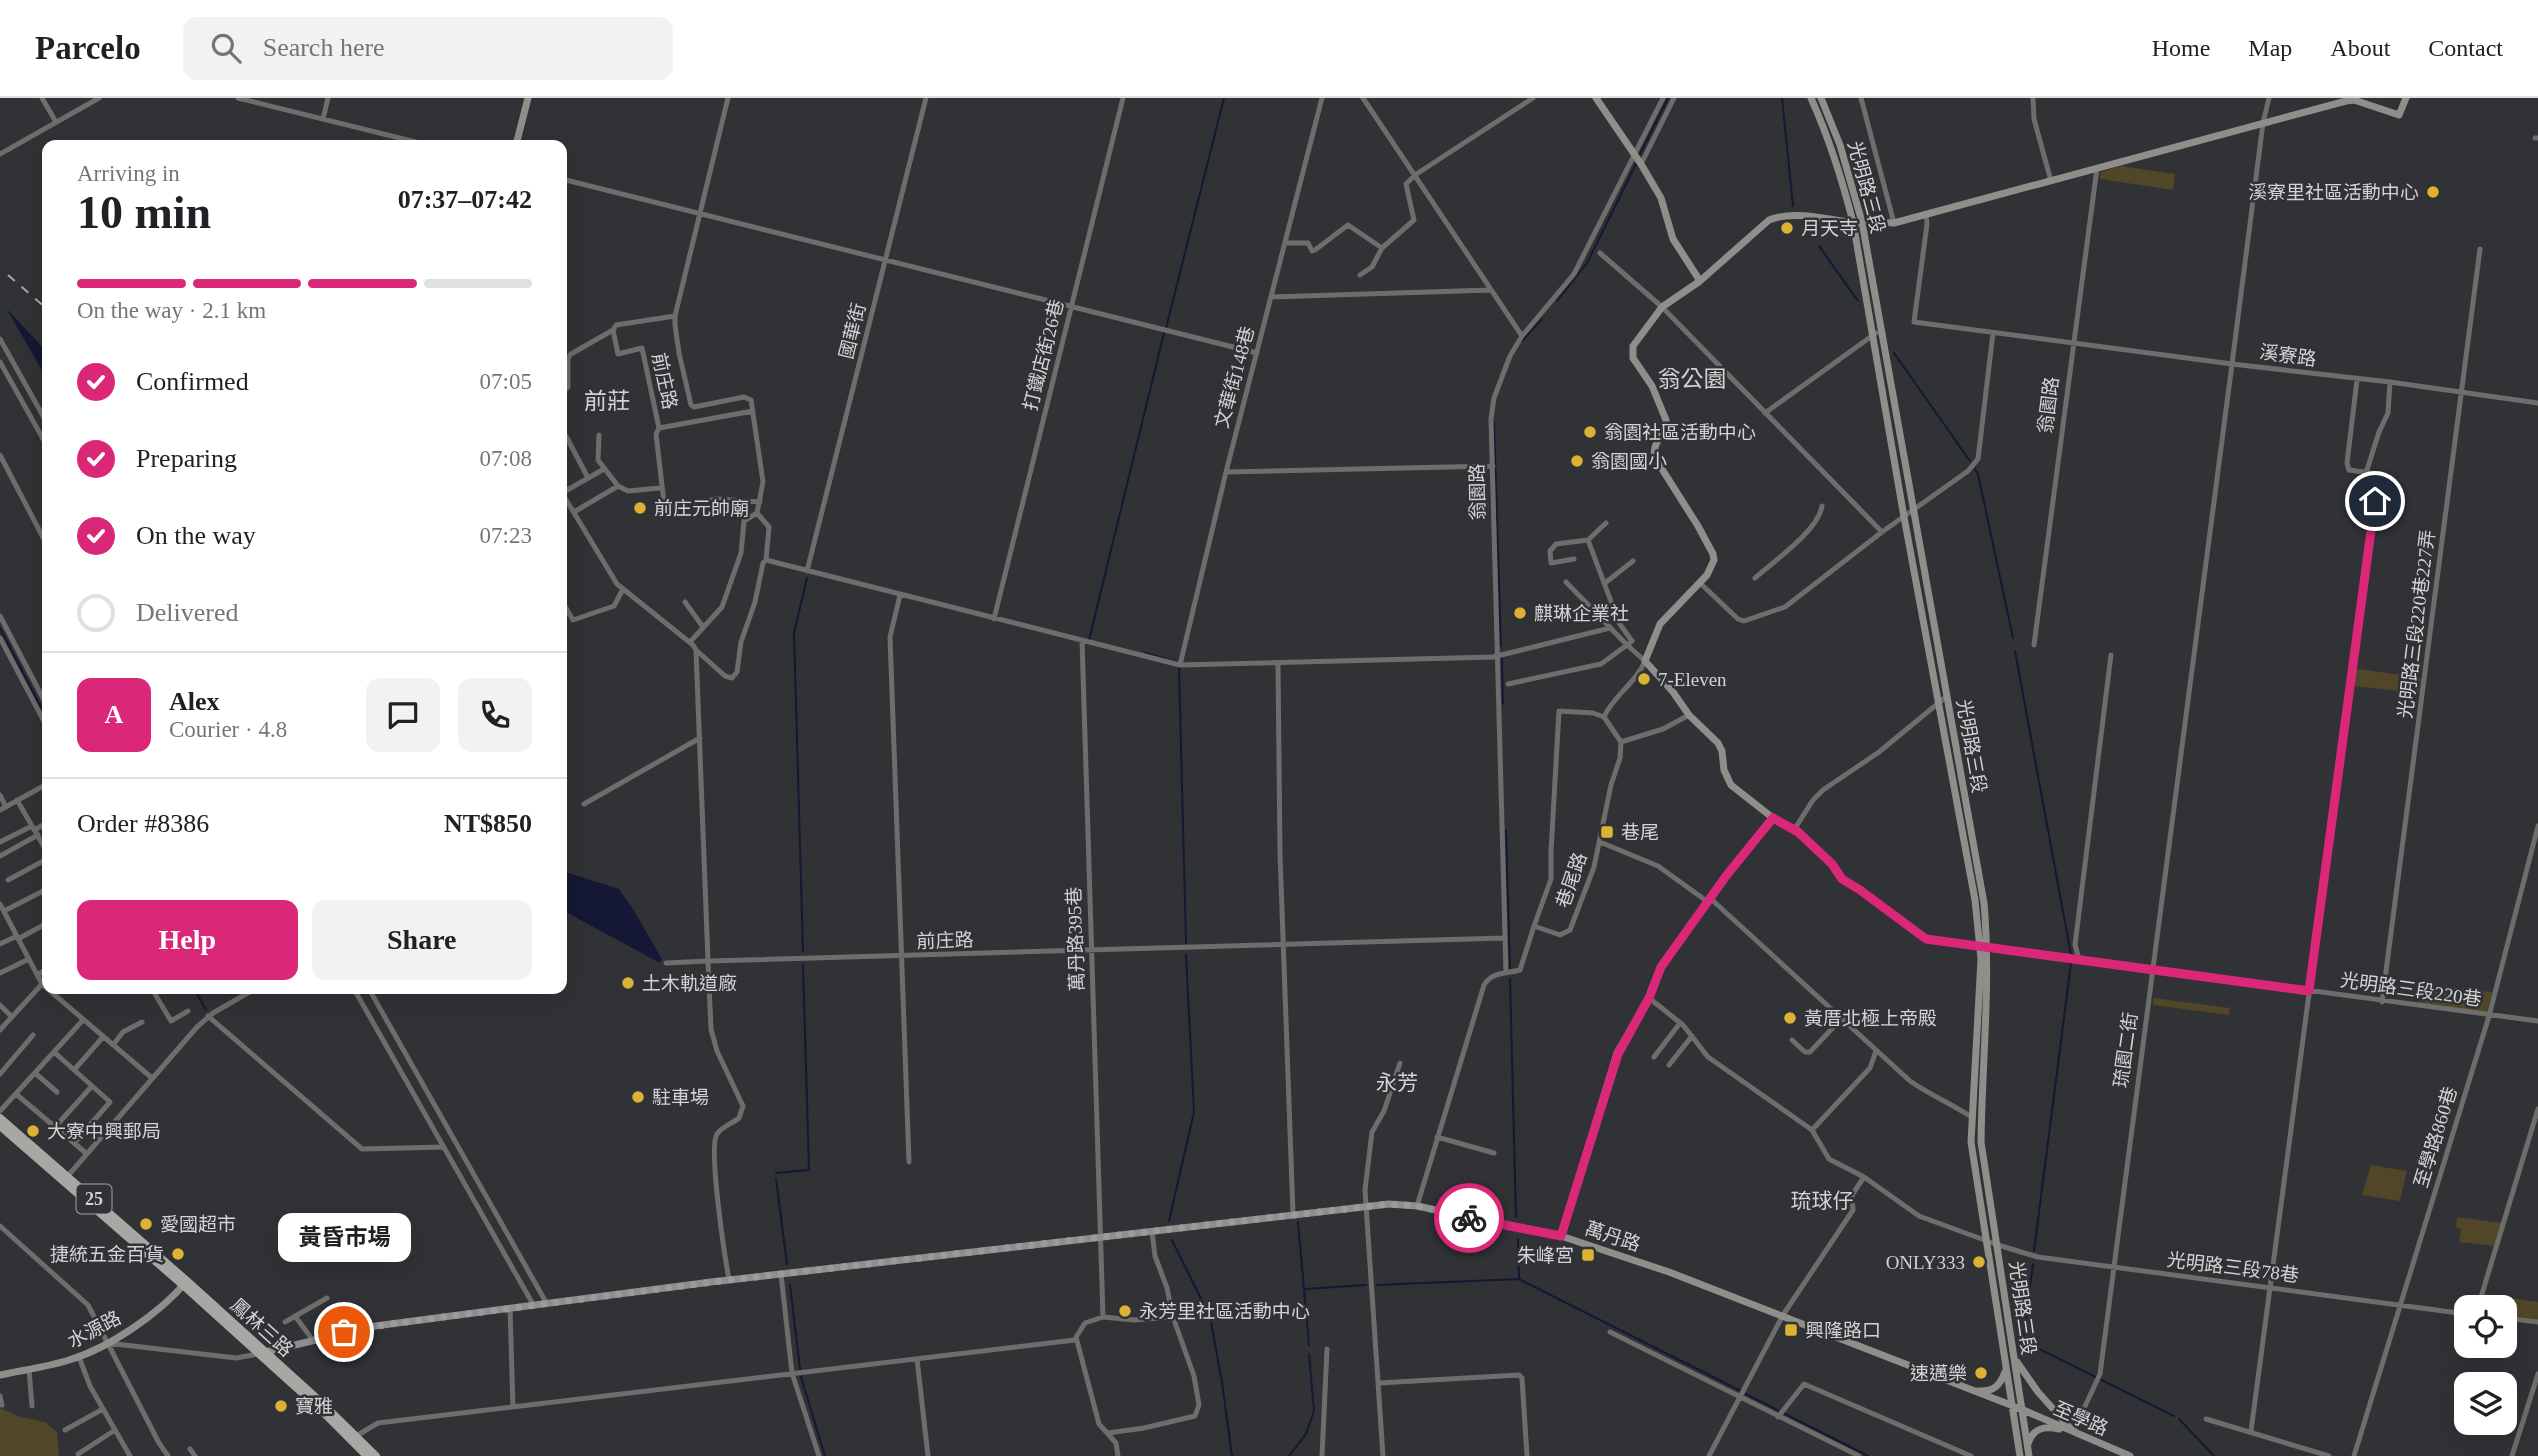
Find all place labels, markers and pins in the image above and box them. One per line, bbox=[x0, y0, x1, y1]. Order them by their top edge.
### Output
place label: 溪寮里社區活動中心 bbox=[2248, 182, 2419, 203]
marker: 溪寮里社區活動中心 bbox=[2425, 184, 2441, 200]
place label: 月天寺 bbox=[1801, 218, 1858, 239]
marker: 月天寺 bbox=[1779, 220, 1795, 236]
place label: 翁園社區活動中心 bbox=[1604, 422, 1756, 443]
marker: 翁園社區活動中心 bbox=[1582, 424, 1598, 440]
place label: 翁園國小 bbox=[1591, 451, 1667, 472]
marker: 翁園國小 bbox=[1569, 453, 1585, 469]
pin bbox=[2345, 471, 2405, 531]
place label: 前庄元帥廟 bbox=[654, 498, 749, 519]
marker: 前庄元帥廟 bbox=[632, 500, 648, 516]
place label: 麒琳企業社 bbox=[1534, 603, 1629, 624]
marker: 麒琳企業社 bbox=[1512, 605, 1528, 621]
place label: 7-Eleven bbox=[1658, 669, 1727, 690]
marker: 7-Eleven bbox=[1636, 671, 1652, 687]
place label: 巷尾 bbox=[1621, 822, 1659, 843]
marker: 巷尾 bbox=[1599, 824, 1615, 840]
place label: 土木軌道廠 bbox=[642, 973, 737, 994]
marker: 土木軌道廠 bbox=[620, 975, 636, 991]
place label: 黃厝北極上帝殿 bbox=[1804, 1008, 1937, 1029]
marker: 黃厝北極上帝殿 bbox=[1782, 1010, 1798, 1026]
place label: 駐車場 bbox=[652, 1087, 709, 1108]
marker: 駐車場 bbox=[630, 1089, 646, 1105]
place label: 大寮中興郵局 bbox=[47, 1121, 161, 1142]
marker: 大寮中興郵局 bbox=[25, 1123, 41, 1139]
callout: 黃昏市場 bbox=[278, 1213, 410, 1262]
place label: 愛國超市 bbox=[160, 1214, 236, 1235]
marker: 愛國超市 bbox=[138, 1216, 154, 1232]
place label: 捷統五金百貨 bbox=[50, 1244, 164, 1265]
place label: 朱峰宮 bbox=[1517, 1245, 1574, 1266]
marker: 捷統五金百貨 bbox=[170, 1246, 186, 1262]
marker: 朱峰宮 bbox=[1580, 1247, 1596, 1263]
place label: ONLY333 bbox=[1886, 1252, 1965, 1273]
marker: ONLY333 bbox=[1971, 1254, 1987, 1270]
place label: 永芳里社區活動中心 bbox=[1139, 1301, 1310, 1322]
pin bbox=[314, 1302, 374, 1362]
marker: 永芳里社區活動中心 bbox=[1117, 1303, 1133, 1319]
place label: 興隆路口 bbox=[1805, 1320, 1881, 1341]
marker: 興隆路口 bbox=[1783, 1322, 1799, 1338]
place label: 速邁樂 bbox=[1910, 1363, 1967, 1384]
marker: 速邁樂 bbox=[1973, 1365, 1989, 1381]
place label: 寶雅 bbox=[295, 1396, 333, 1417]
marker: 寶雅 bbox=[273, 1398, 289, 1414]

